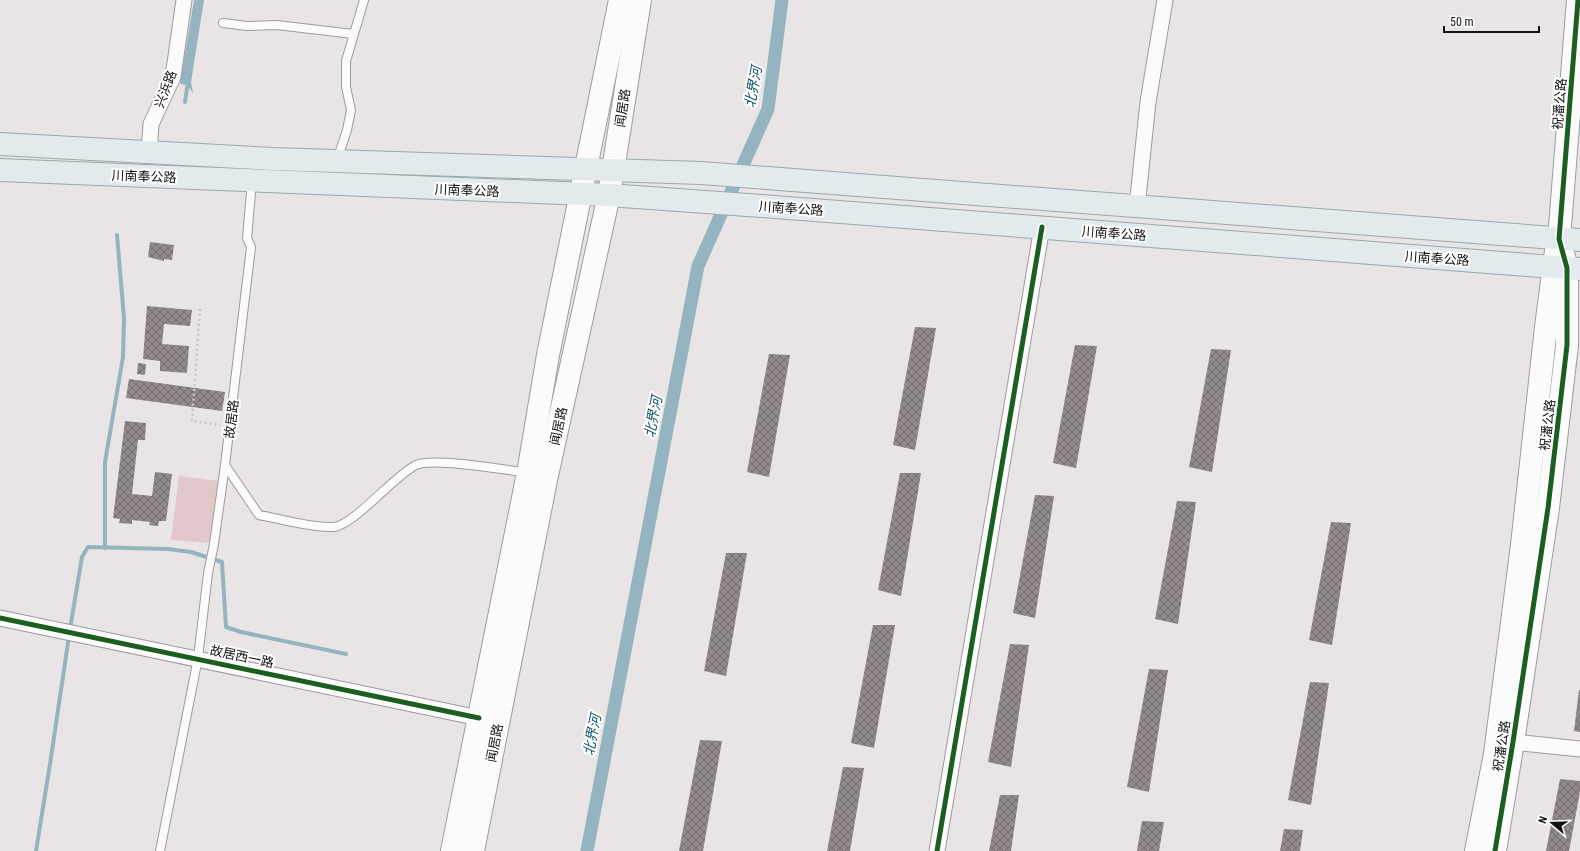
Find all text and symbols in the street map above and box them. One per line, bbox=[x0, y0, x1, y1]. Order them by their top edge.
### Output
scale bar bbox=[1444, 8, 1539, 34]
text: 50 m bbox=[1450, 15, 1474, 29]
water label: 北界河 bbox=[741, 62, 765, 109]
street label: 兴浜路 bbox=[151, 68, 179, 110]
street label: 祝潘公路 bbox=[1550, 77, 1569, 131]
street label: 闻居路 bbox=[612, 88, 633, 129]
street label: 川南奉公路 bbox=[111, 168, 177, 185]
street label: 川南奉公路 bbox=[434, 182, 500, 199]
street label: 川南奉公路 bbox=[758, 199, 824, 218]
street label: 川南奉公路 bbox=[1081, 224, 1147, 243]
street label: 川南奉公路 bbox=[1404, 249, 1470, 268]
water label: 北界河 bbox=[641, 392, 665, 439]
street label: 祝潘公路 bbox=[1537, 398, 1558, 452]
street label: 故居路 bbox=[222, 399, 241, 439]
street label: 闻居路 bbox=[547, 405, 570, 447]
street label: 故居西一路 bbox=[209, 642, 275, 671]
water label: 北界河 bbox=[580, 710, 604, 757]
street label: 祝潘公路 bbox=[1490, 719, 1513, 773]
street label: 闻居路 bbox=[483, 723, 506, 764]
north arrow bbox=[1532, 803, 1572, 843]
text: N bbox=[1536, 814, 1550, 825]

